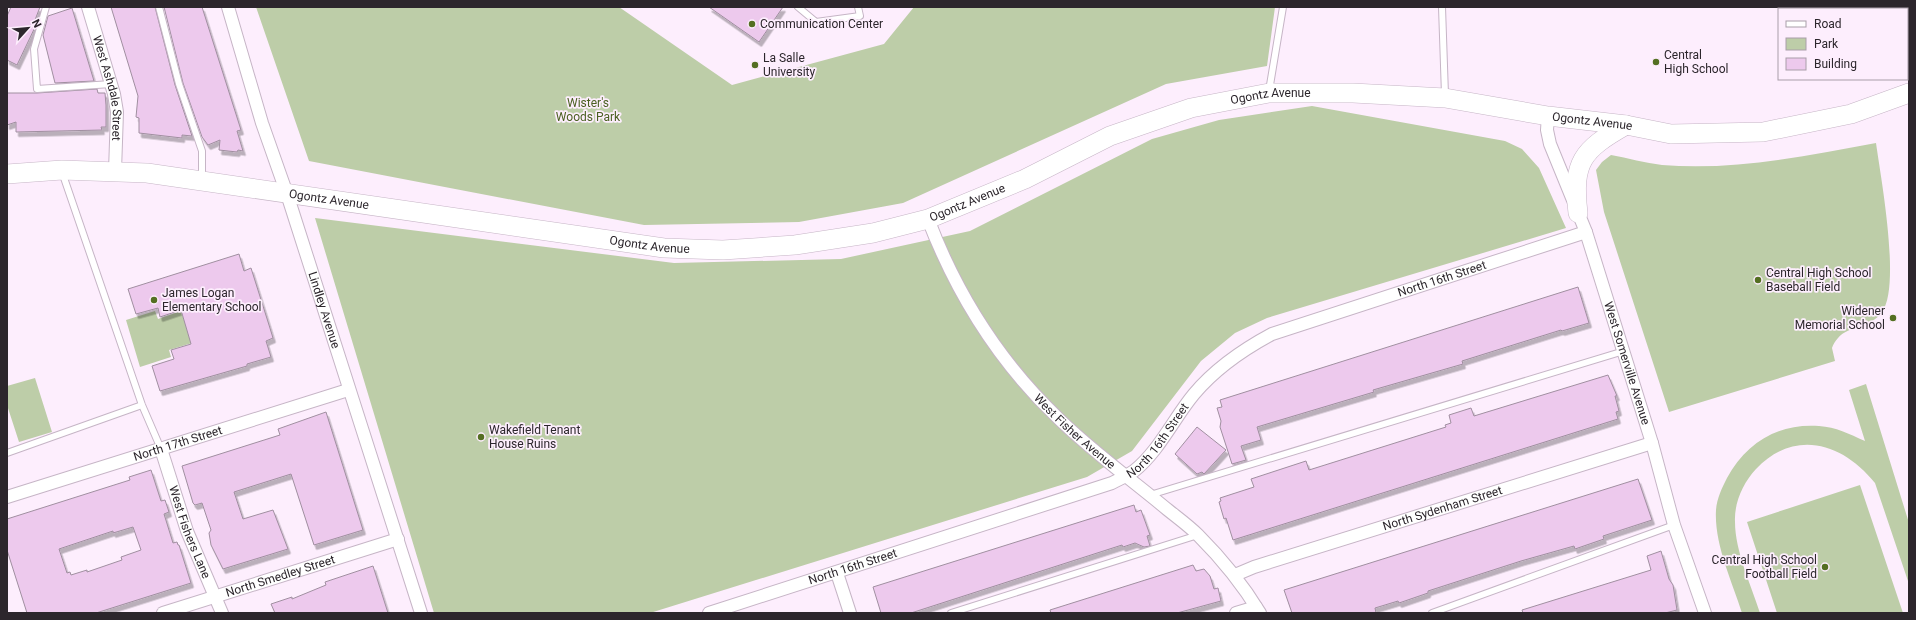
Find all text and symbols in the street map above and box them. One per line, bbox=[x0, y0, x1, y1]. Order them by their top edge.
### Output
north arrow bbox=[8, 8, 48, 48]
legend bbox=[1778, 8, 1908, 80]
text: N bbox=[29, 17, 44, 30]
place label: Communication Center bbox=[760, 17, 883, 31]
text: Road bbox=[1814, 17, 1842, 31]
marker: Communication Center bbox=[747, 19, 757, 29]
street label: West Ashdale Street bbox=[90, 34, 124, 141]
text: Park bbox=[1814, 37, 1839, 51]
place label: Central High School bbox=[1664, 48, 1728, 76]
place label: La Salle University bbox=[763, 51, 816, 79]
marker: Central High School bbox=[1651, 57, 1661, 67]
text: Building bbox=[1814, 57, 1857, 71]
marker: La Salle University bbox=[750, 60, 760, 70]
street label: Ogontz Avenue bbox=[1229, 86, 1311, 107]
park label: Wister's Woods Park bbox=[556, 96, 621, 124]
street label: Ogontz Avenue bbox=[1551, 110, 1634, 133]
street label: Ogontz Avenue bbox=[927, 181, 1007, 225]
street label: Ogontz Avenue bbox=[288, 187, 370, 212]
street label: Ogontz Avenue bbox=[609, 233, 690, 256]
street label: North 16th Street bbox=[1396, 258, 1488, 300]
place label: Central High School Baseball Field bbox=[1766, 266, 1871, 294]
street label: Lindley Avenue bbox=[305, 270, 343, 350]
marker: Central High School Baseball Field bbox=[1753, 275, 1763, 285]
place label: James Logan Elementary School bbox=[162, 286, 262, 314]
marker: James Logan Elementary School bbox=[149, 295, 159, 305]
street label: West Somerville Avenue bbox=[1601, 300, 1653, 427]
place label: Widener Memorial School bbox=[1795, 304, 1885, 332]
marker: Widener Memorial School bbox=[1888, 313, 1898, 323]
street label: West Fisher Avenue bbox=[1031, 391, 1118, 472]
street label: North 16th Street bbox=[1124, 400, 1192, 481]
street label: North 17th Street bbox=[132, 423, 224, 464]
place label: Wakefield Tenant House Ruins bbox=[489, 423, 580, 451]
marker: Wakefield Tenant House Ruins bbox=[476, 432, 486, 442]
street label: North Sydenham Street bbox=[1381, 483, 1504, 533]
street label: West Fishers Lane bbox=[166, 484, 213, 581]
street label: North 16th Street bbox=[807, 546, 899, 587]
street label: North Smedley Street bbox=[224, 552, 337, 600]
place label: Central High School Football Field bbox=[1712, 553, 1817, 581]
marker: Central High School Football Field bbox=[1820, 562, 1830, 572]

